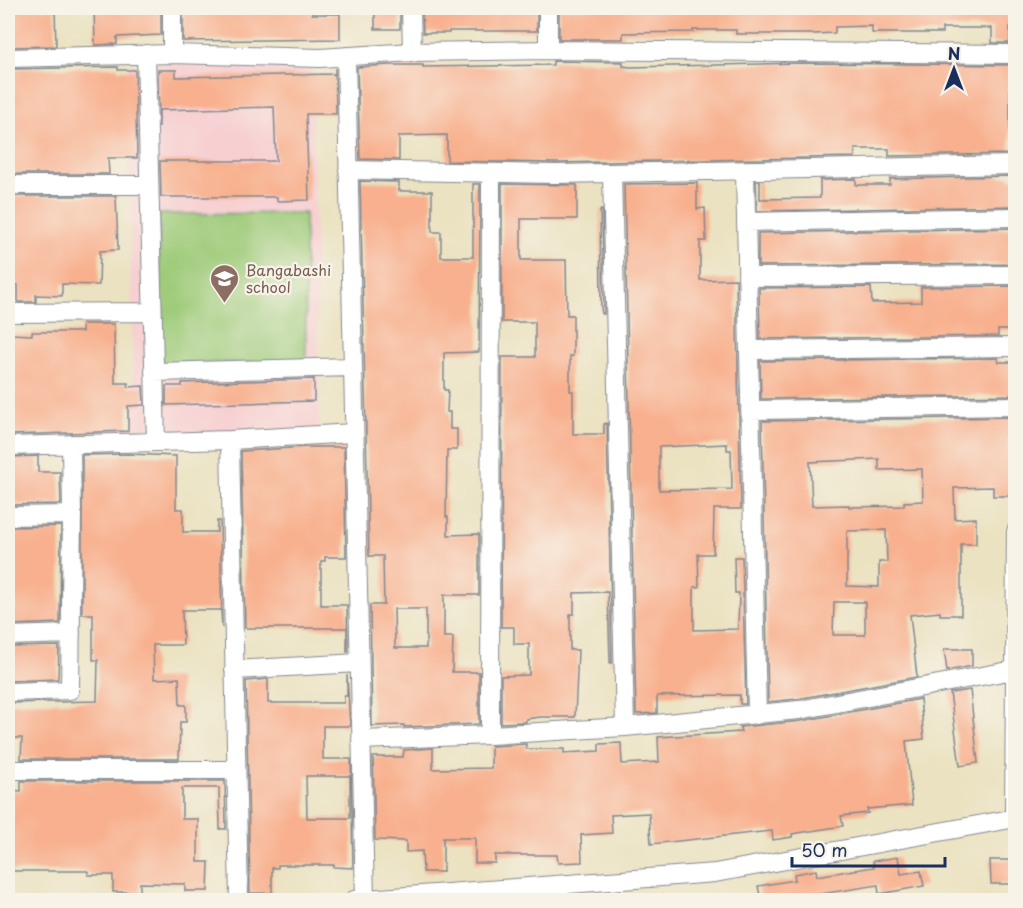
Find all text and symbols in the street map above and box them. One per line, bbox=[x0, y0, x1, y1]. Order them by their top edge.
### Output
north arrow bbox=[924, 39, 984, 99]
text: N bbox=[948, 41, 960, 65]
place label: Bangabashi school bbox=[246, 258, 331, 298]
school or university icon: Bangabashi school bbox=[209, 262, 241, 304]
scale bar bbox=[792, 830, 945, 868]
text: 50 m bbox=[801, 836, 848, 863]

